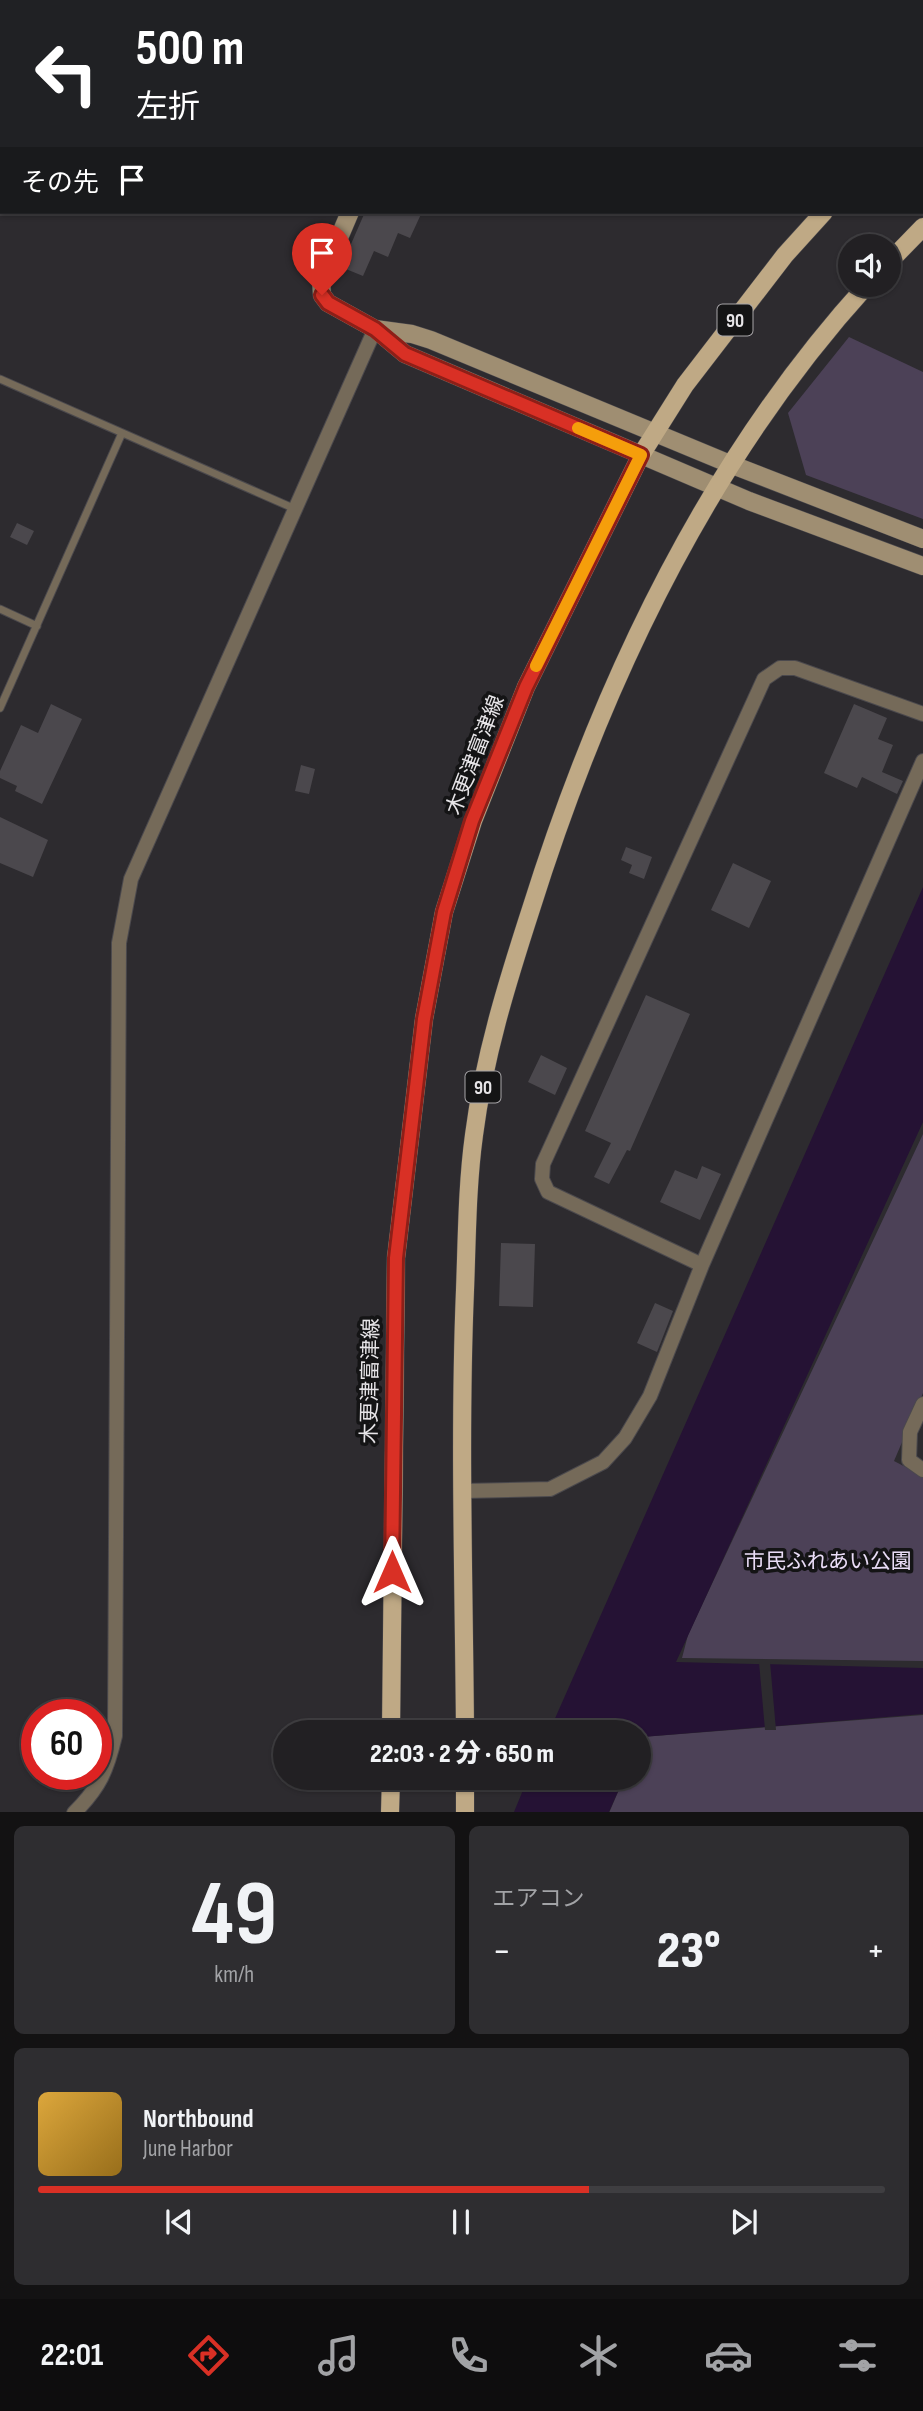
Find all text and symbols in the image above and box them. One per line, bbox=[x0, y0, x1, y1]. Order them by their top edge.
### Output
text: 500 m bbox=[136, 20, 244, 79]
icon: left bbox=[21, 28, 112, 119]
text: 左折 bbox=[136, 88, 200, 127]
icon: arrive bbox=[113, 161, 151, 199]
text: その先 bbox=[21, 168, 99, 199]
pin bbox=[292, 223, 352, 295]
icon: arrive bbox=[303, 234, 341, 272]
map controls bbox=[838, 234, 901, 297]
button: sound bbox=[838, 234, 901, 297]
road number: 90 bbox=[718, 304, 752, 336]
street label: 木更津富津線 bbox=[441, 692, 510, 818]
road number: 90 bbox=[466, 1072, 500, 1102]
street label: 木更津富津線 bbox=[357, 1318, 384, 1444]
position arrow bbox=[355, 1535, 429, 1609]
park label: 市民ふれあい公園 bbox=[744, 1549, 912, 1574]
speed limit sign: 60 bbox=[21, 1699, 112, 1790]
text: 22:03 · 2 分 · 650 m bbox=[370, 1739, 554, 1770]
text: 49 bbox=[191, 1861, 277, 1970]
text: エアコン bbox=[493, 1885, 585, 1913]
text: 23° bbox=[657, 1920, 721, 1983]
text: − bbox=[493, 1929, 511, 1974]
text: + bbox=[866, 1929, 885, 1974]
text: km/h bbox=[214, 1961, 254, 1989]
text: Northbound bbox=[143, 2104, 254, 2135]
text: June Harbor bbox=[143, 2135, 233, 2163]
icon: previous bbox=[160, 2203, 198, 2241]
icon: pause bbox=[442, 2203, 480, 2241]
icon: next bbox=[725, 2203, 763, 2241]
icon: directions bbox=[184, 2331, 233, 2380]
icon: music bbox=[314, 2331, 363, 2380]
icon: phone bbox=[444, 2331, 493, 2380]
icon: climate bbox=[574, 2331, 623, 2380]
icon: car bbox=[704, 2331, 753, 2380]
icon: filters bbox=[833, 2331, 882, 2380]
text: 22:01 bbox=[40, 2336, 103, 2375]

